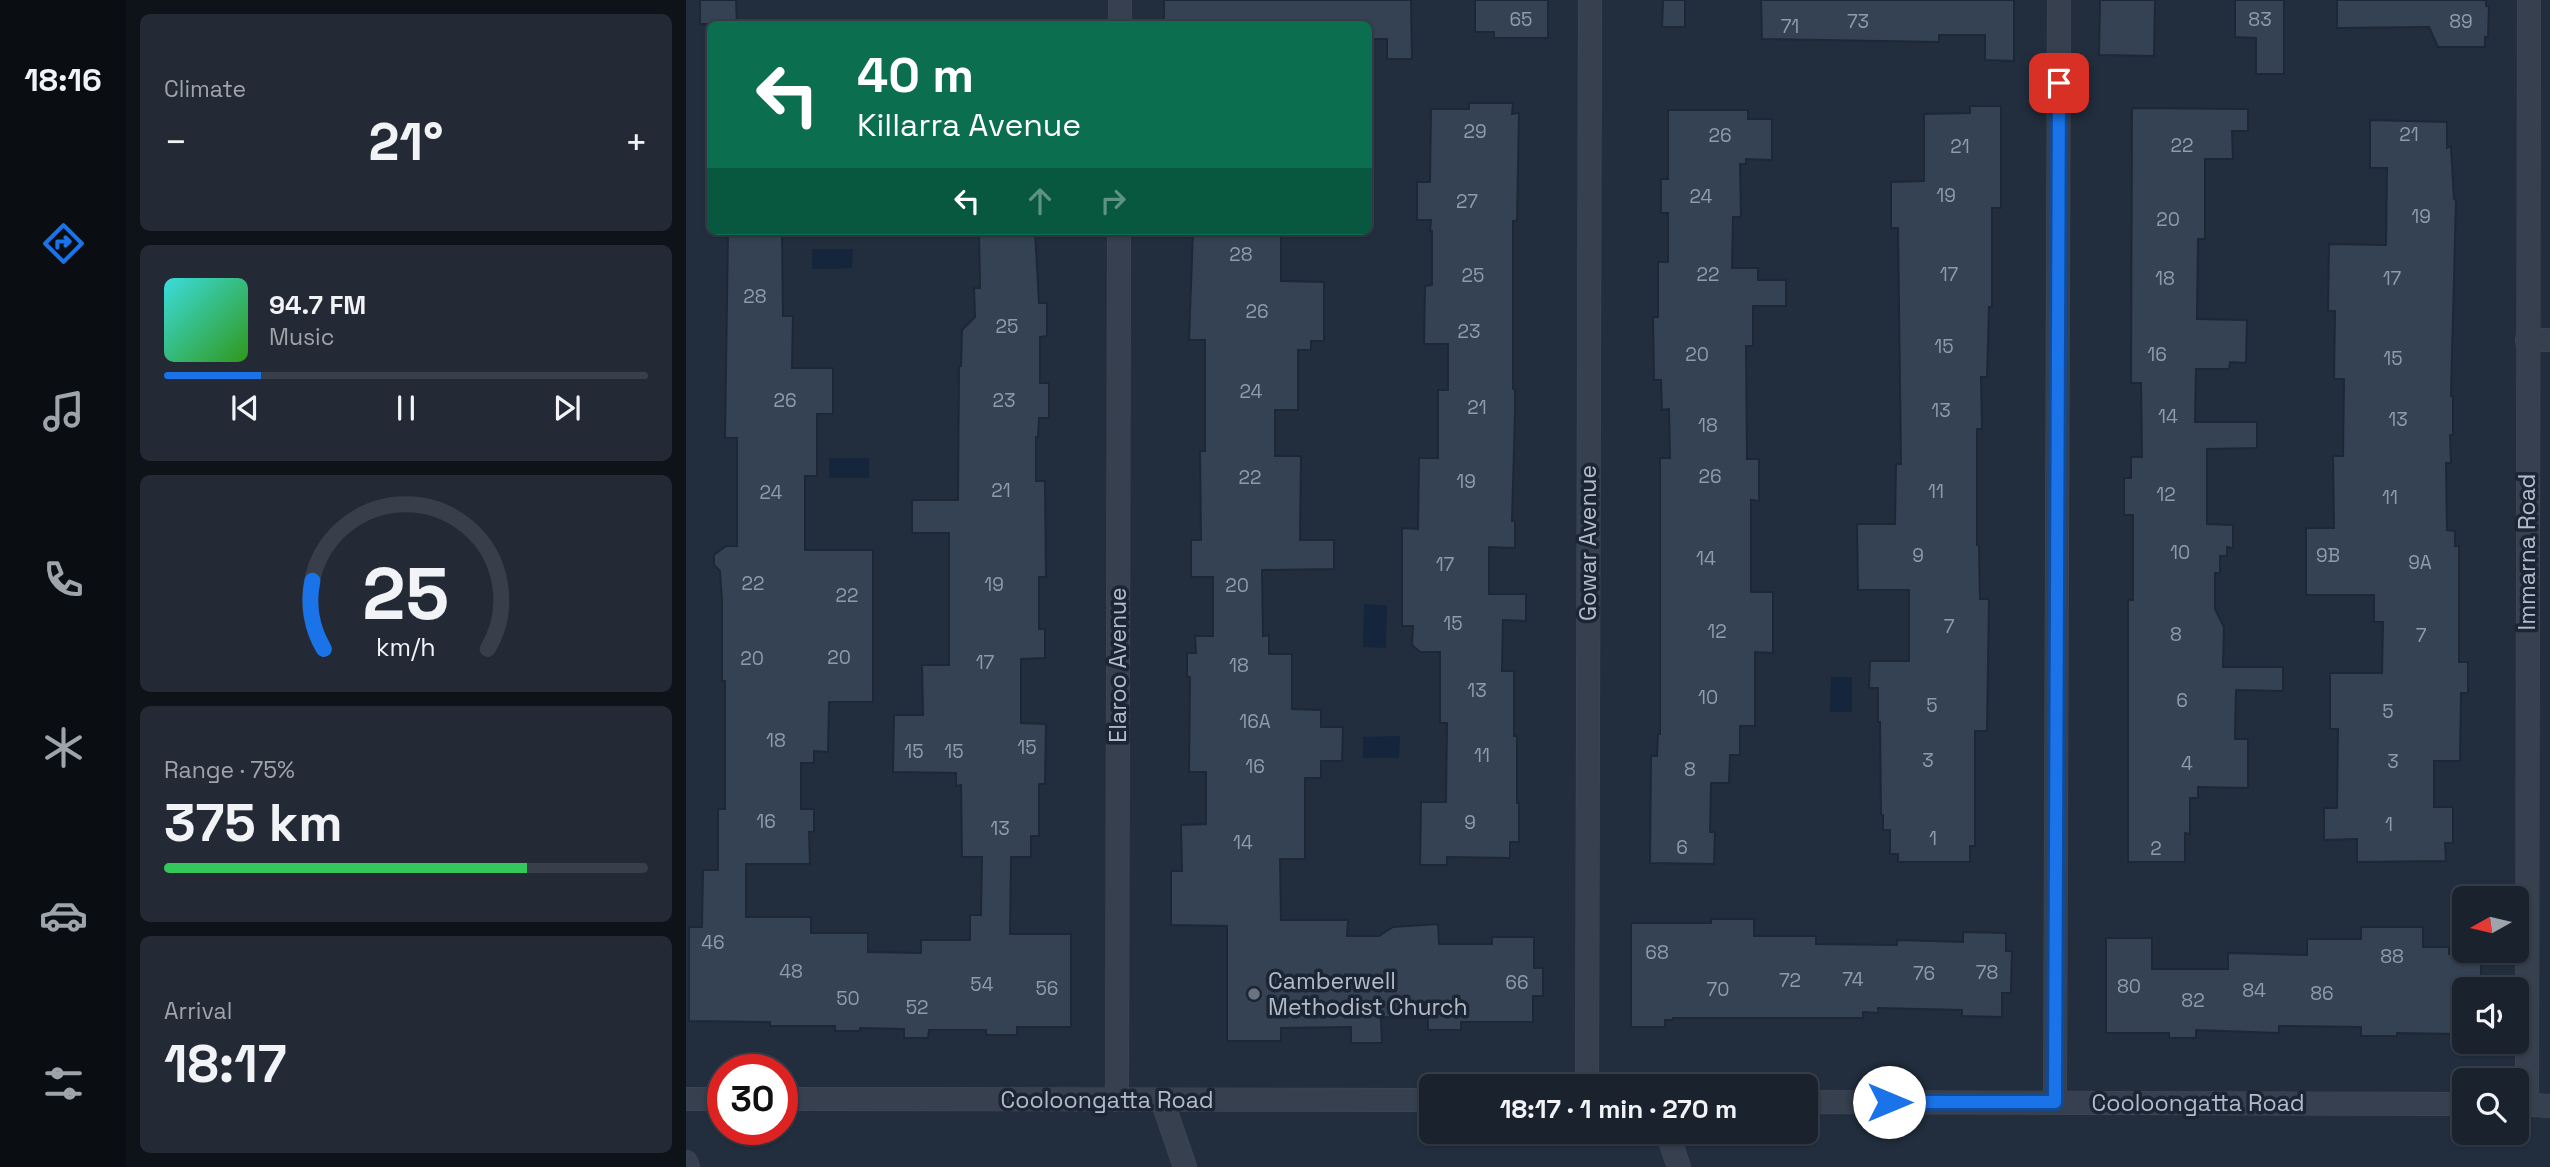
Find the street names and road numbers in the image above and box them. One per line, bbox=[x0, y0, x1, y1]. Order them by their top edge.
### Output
street label: Gowar Avenue bbox=[1573, 465, 1603, 621]
street label: Immarna Road bbox=[2512, 474, 2542, 630]
street label: Elaroo Avenue bbox=[1103, 587, 1133, 743]
street label: Cooloongatta Road bbox=[1001, 1085, 1213, 1115]
street label: Cooloongatta Road bbox=[2092, 1088, 2304, 1118]

